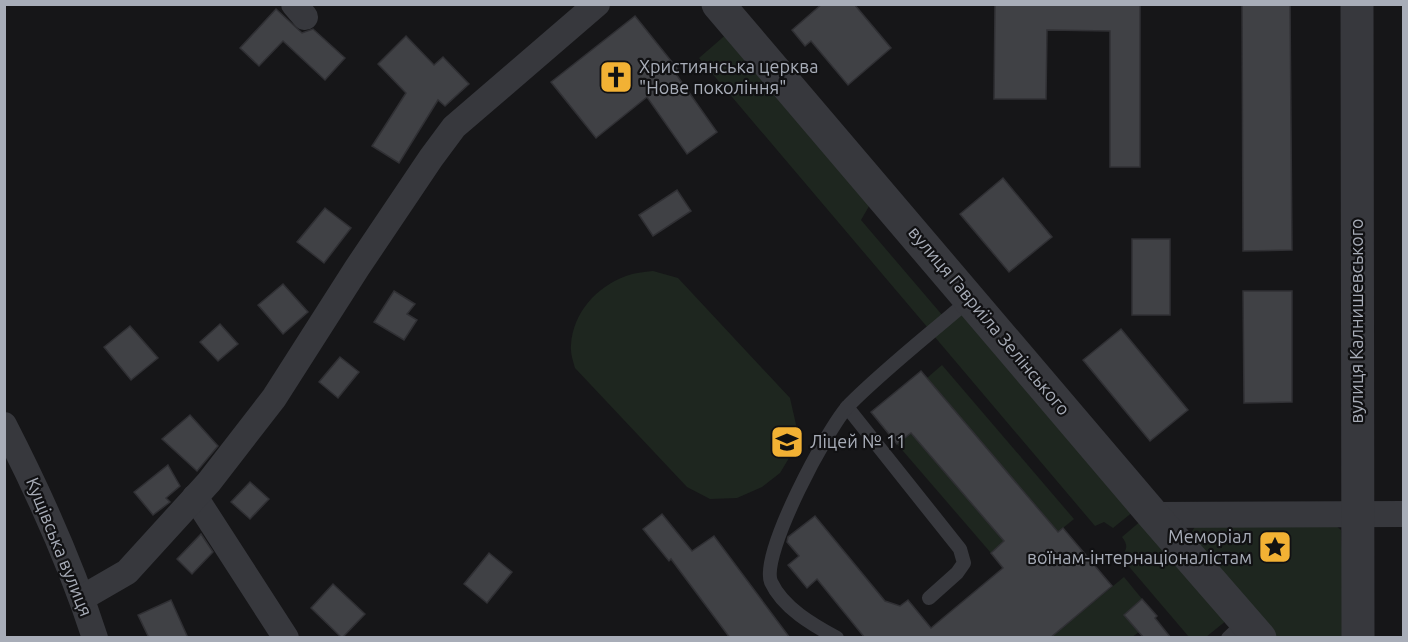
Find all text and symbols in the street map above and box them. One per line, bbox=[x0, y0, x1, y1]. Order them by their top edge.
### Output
place label: Християнська церква "Нове покоління" bbox=[639, 56, 818, 97]
church icon: Християнська церква "Нове покоління" bbox=[598, 59, 634, 95]
street label: вулиця Калнишевського bbox=[1346, 218, 1366, 424]
street label: вулиця Гавриїла Зелінського bbox=[905, 222, 1075, 419]
school or university icon: Ліцей № 11 bbox=[769, 424, 805, 460]
place label: Ліцей № 11 bbox=[810, 431, 906, 451]
street label: Кущівська вулиця bbox=[23, 474, 97, 619]
place label: Меморіал воїнам-інтернаціоналістам bbox=[1027, 526, 1252, 567]
place icon: Меморіал воїнам-інтернаціоналістам bbox=[1257, 529, 1293, 565]

